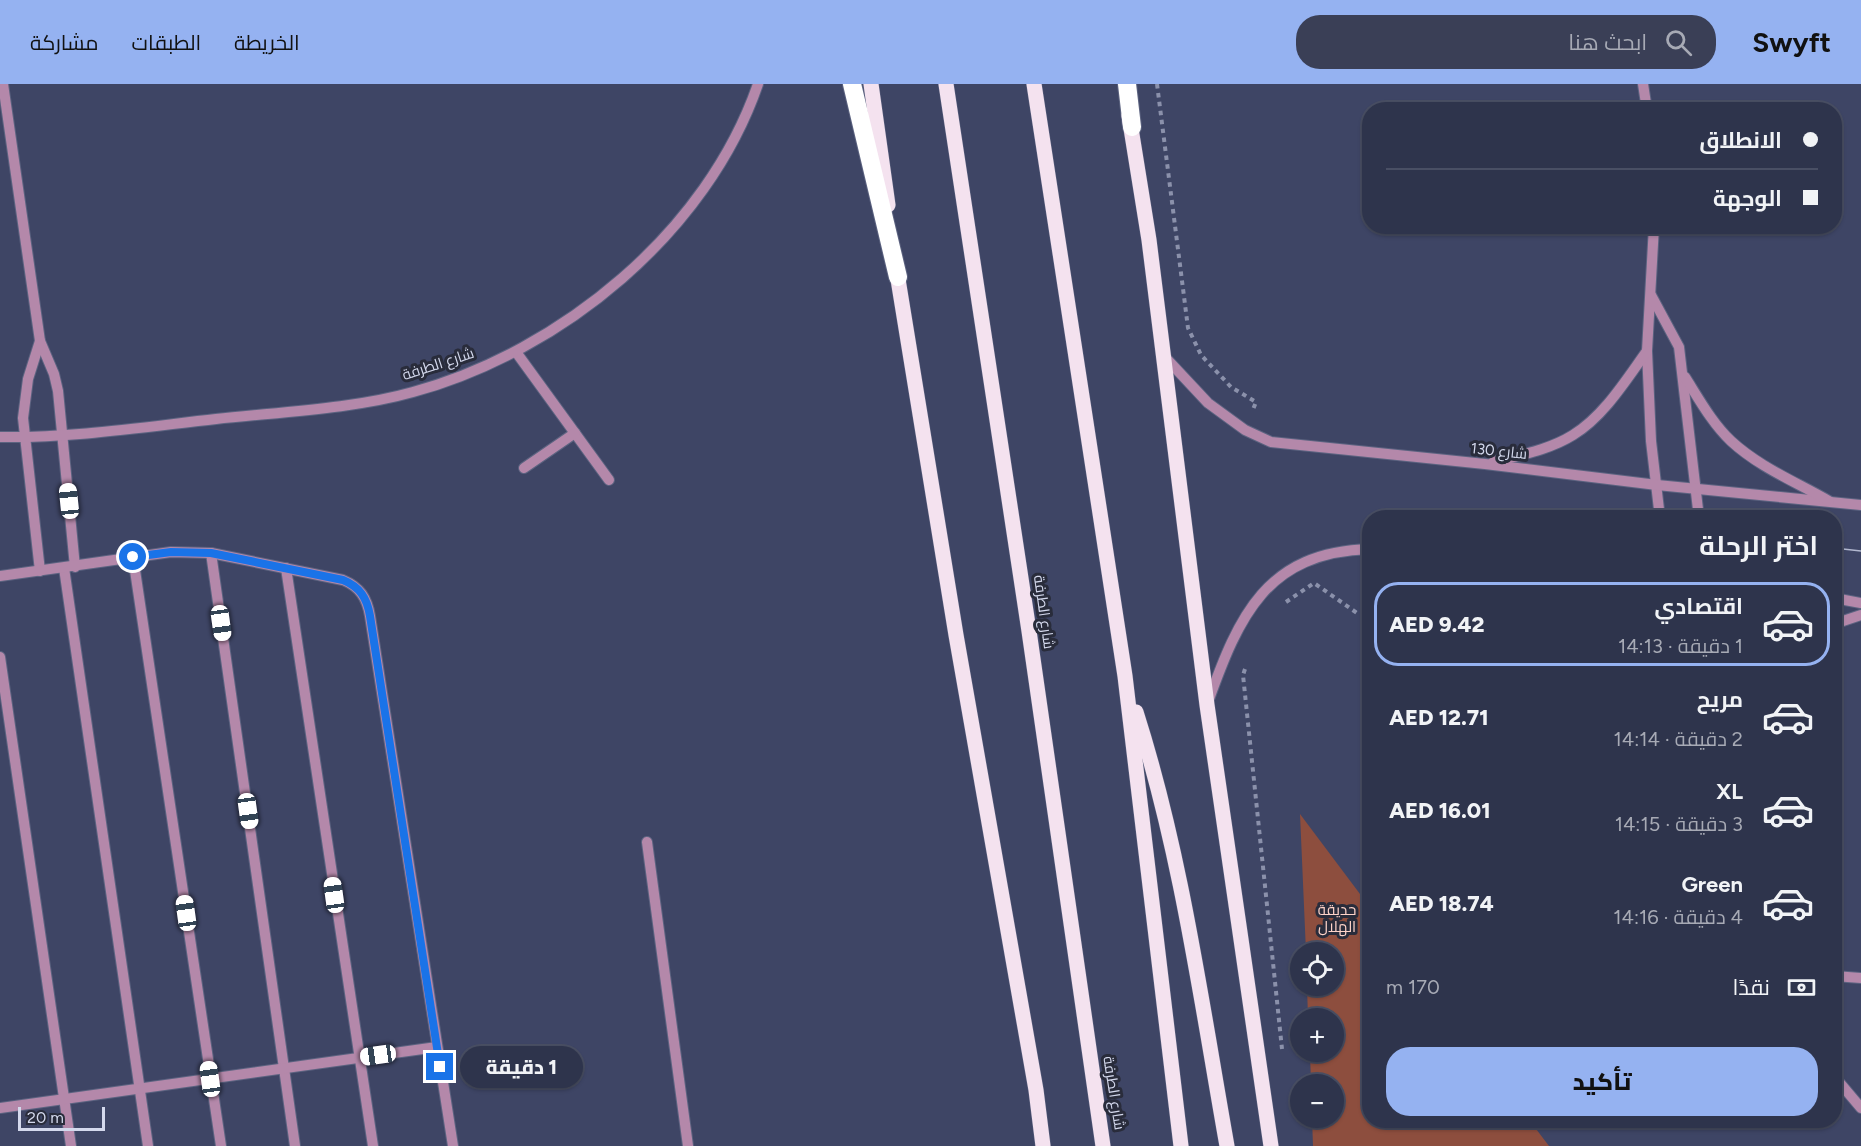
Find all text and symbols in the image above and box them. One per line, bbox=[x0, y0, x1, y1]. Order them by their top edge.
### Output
search box bbox=[1296, 15, 1716, 69]
text: Swyft bbox=[1752, 25, 1831, 59]
icon: search bbox=[1662, 26, 1695, 59]
text: ابحث هنا bbox=[1568, 29, 1647, 56]
text: مشاركة bbox=[30, 30, 99, 55]
text: الطبقات bbox=[132, 30, 201, 55]
text: الخريطة bbox=[234, 30, 300, 55]
text: الانطلاق bbox=[1699, 127, 1782, 154]
text: الوجهة bbox=[1713, 185, 1782, 212]
street label: شارع الطرفة bbox=[400, 344, 477, 386]
street label: شارع 130 bbox=[1470, 439, 1528, 465]
car bbox=[58, 482, 80, 520]
text: اختر الرحلة bbox=[1699, 529, 1818, 562]
route start bbox=[119, 543, 146, 570]
street label: شارع الطرفة bbox=[1028, 574, 1058, 650]
text: اقتصادي bbox=[1654, 593, 1743, 620]
icon: car bbox=[1761, 597, 1815, 651]
car bbox=[210, 604, 232, 642]
text: AED 9.42 bbox=[1389, 611, 1484, 638]
text: 1 دقيقة · 14:13 bbox=[1618, 634, 1743, 658]
text: مريح bbox=[1697, 686, 1743, 713]
icon: car bbox=[1761, 690, 1815, 744]
text: AED 12.71 bbox=[1389, 704, 1489, 731]
text: 2 دقيقة · 14:14 bbox=[1613, 727, 1743, 751]
text: XL bbox=[1716, 778, 1743, 805]
icon: car bbox=[1761, 783, 1815, 837]
car bbox=[237, 792, 259, 830]
text: AED 16.01 bbox=[1389, 797, 1491, 824]
text: 3 دقيقة · 14:15 bbox=[1615, 812, 1743, 836]
text: Green bbox=[1681, 871, 1743, 898]
car bbox=[323, 876, 345, 914]
icon: car bbox=[1761, 876, 1815, 930]
text: AED 18.74 bbox=[1389, 890, 1494, 917]
car bbox=[175, 894, 197, 932]
park label: حديقة الهلال bbox=[1318, 901, 1356, 937]
text: 4 دقيقة · 14:16 bbox=[1613, 905, 1743, 929]
map controls bbox=[1290, 942, 1344, 1128]
button: locate bbox=[1290, 942, 1344, 996]
icon: cash bbox=[1785, 971, 1818, 1004]
text: نقدًا bbox=[1732, 974, 1770, 1001]
text: 170 m bbox=[1386, 975, 1440, 999]
button: + bbox=[1290, 1008, 1344, 1062]
car bbox=[359, 1044, 397, 1066]
callout: 1 دقيقة bbox=[461, 1046, 584, 1088]
button: تأكيد bbox=[1386, 1047, 1818, 1116]
route end bbox=[426, 1053, 453, 1080]
text: 1 دقيقة bbox=[486, 1055, 557, 1079]
street label: شارع الطرفة bbox=[1097, 1055, 1129, 1131]
car bbox=[199, 1060, 221, 1098]
button: − bbox=[1290, 1074, 1344, 1128]
scale bar bbox=[18, 1104, 105, 1132]
text: 20 m bbox=[27, 1108, 64, 1127]

